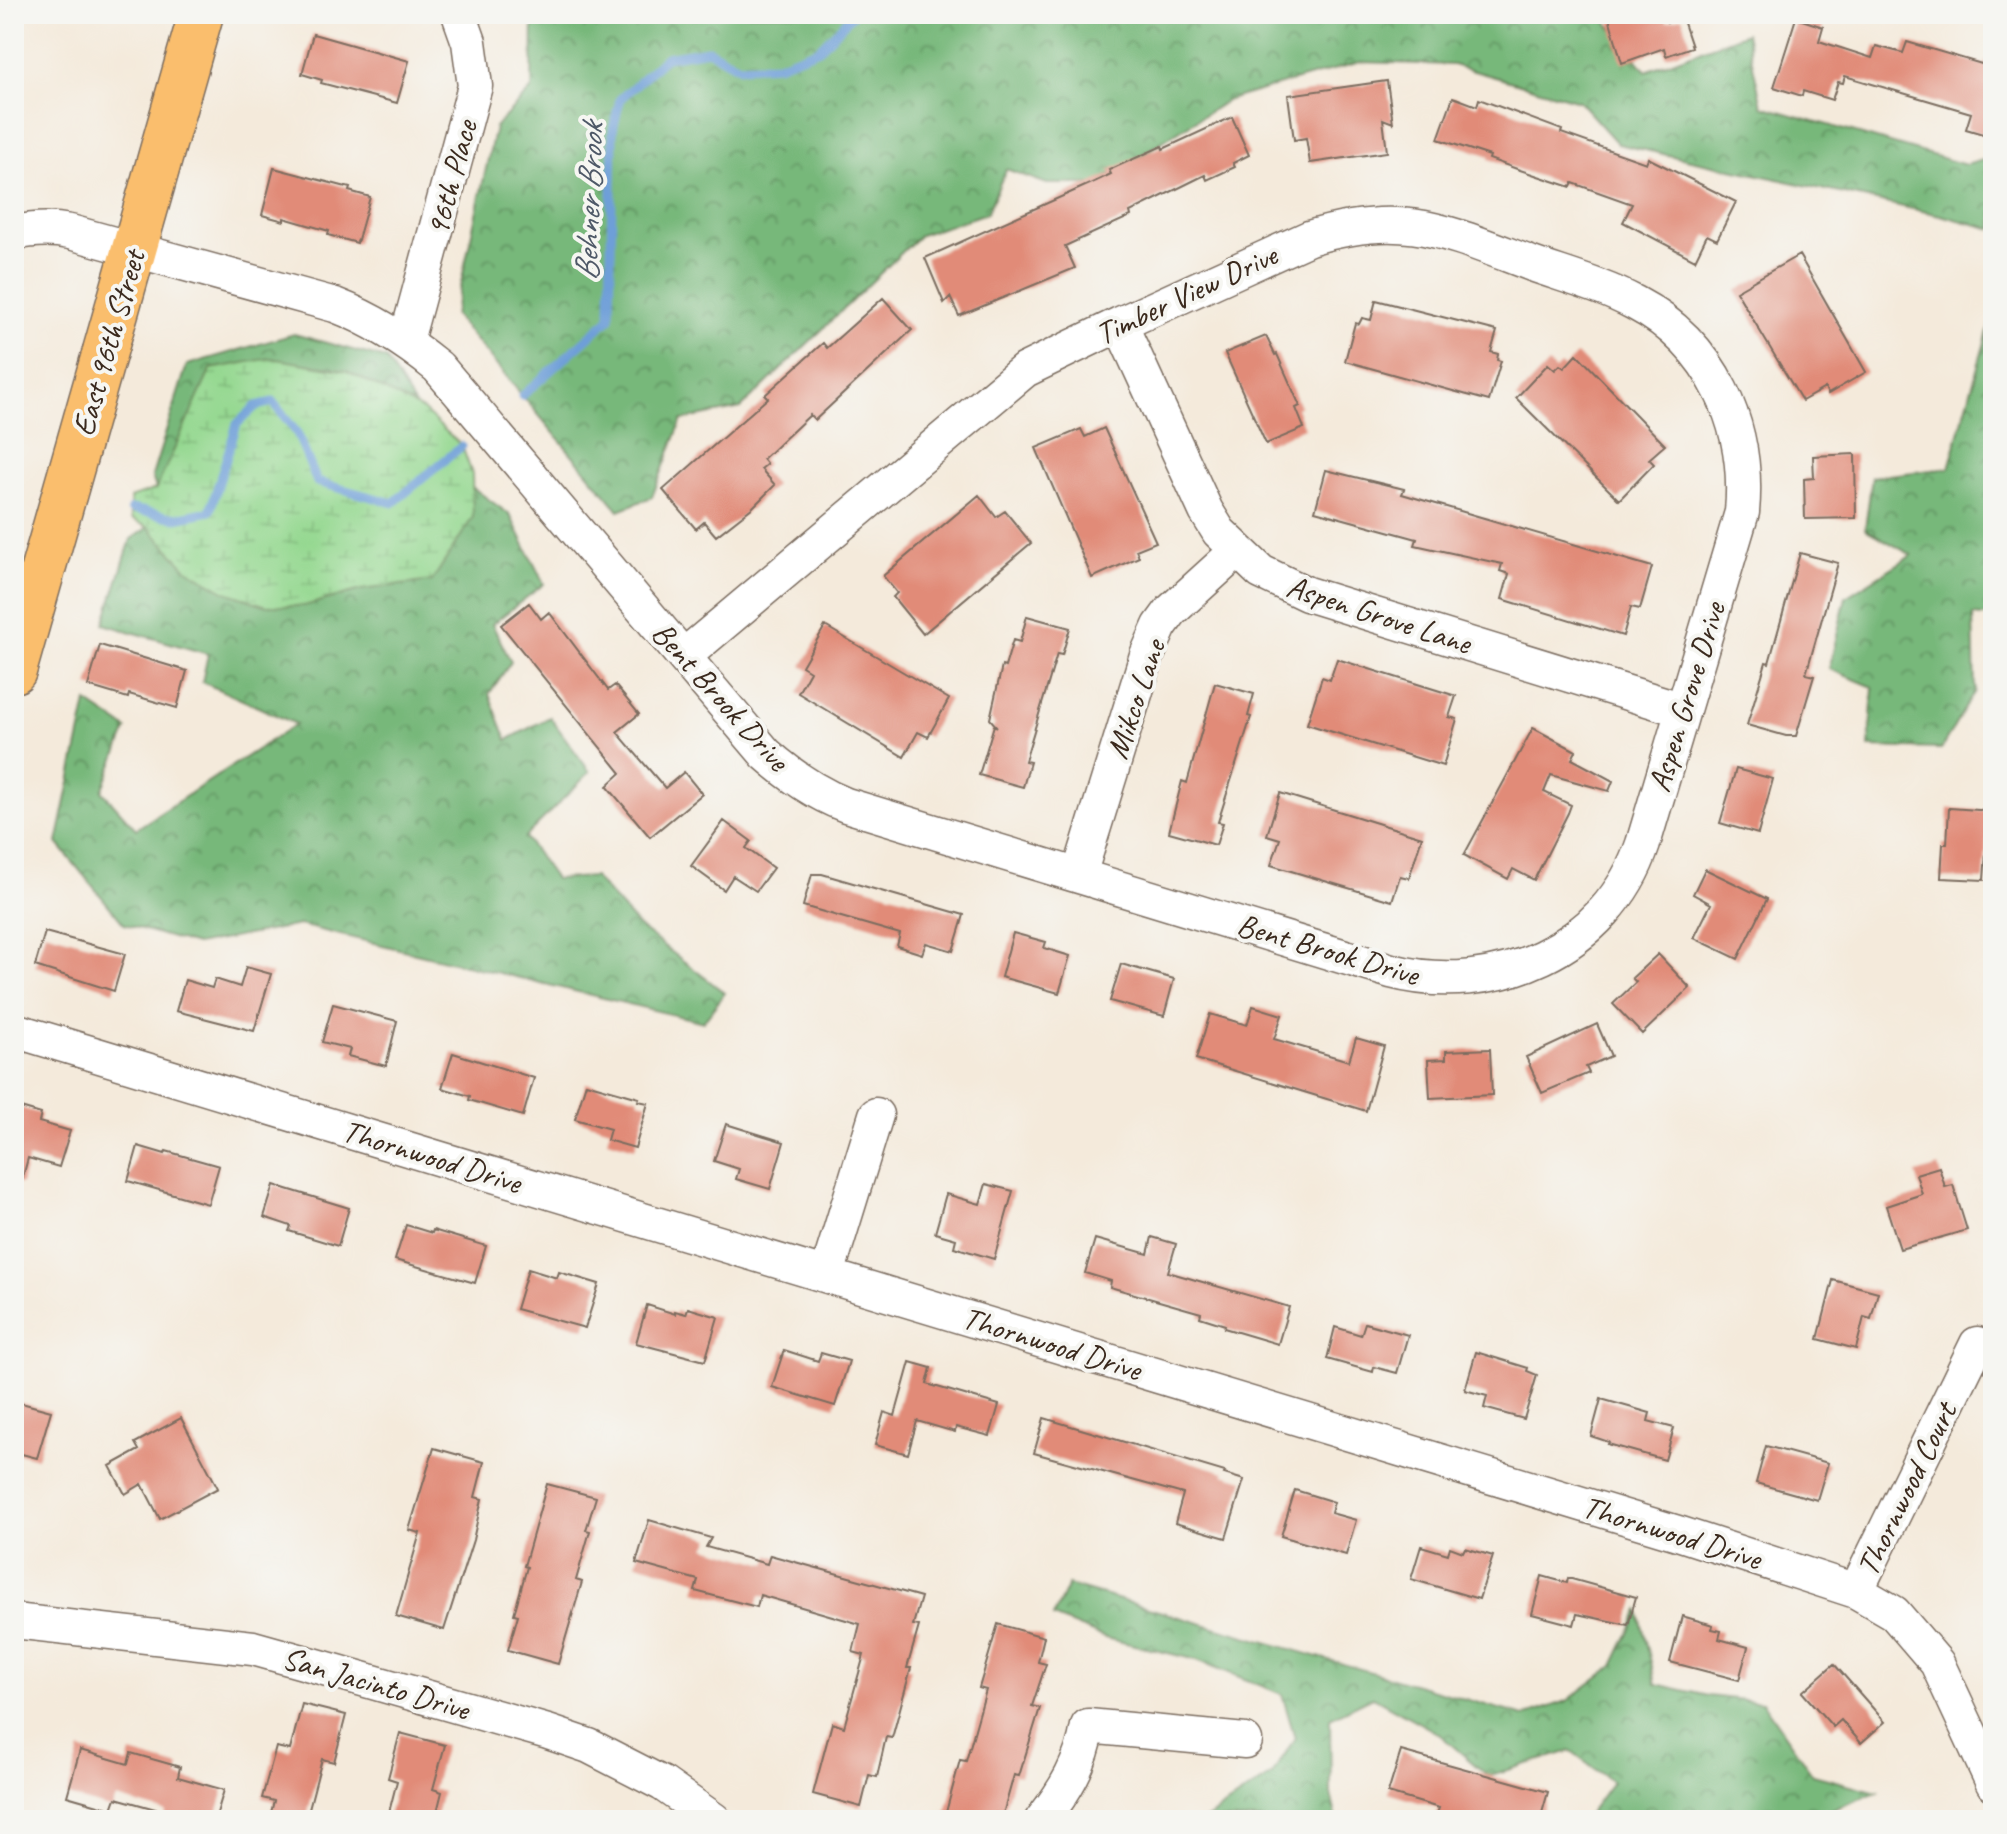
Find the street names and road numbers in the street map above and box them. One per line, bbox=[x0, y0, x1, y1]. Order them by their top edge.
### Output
street label: 96th Place bbox=[416, 113, 487, 240]
street label: Timber View Drive bbox=[1089, 233, 1286, 354]
street label: East 96th Street bbox=[62, 242, 155, 441]
street label: Aspen Grove Lane bbox=[1282, 565, 1478, 664]
street label: Aspen Grove Drive bbox=[1638, 595, 1735, 797]
street label: Bent Brook Drive bbox=[643, 613, 800, 781]
street label: Mikco Lane bbox=[1096, 632, 1176, 764]
street label: Bent Brook Drive bbox=[1232, 904, 1426, 996]
street label: Thornwood Drive bbox=[338, 1110, 528, 1204]
street label: Thornwood Drive bbox=[958, 1297, 1148, 1391]
street label: Thornwood Court bbox=[1847, 1393, 1967, 1582]
street label: Thornwood Drive bbox=[1578, 1486, 1768, 1580]
street label: San Jacinto Drive bbox=[278, 1637, 476, 1730]

